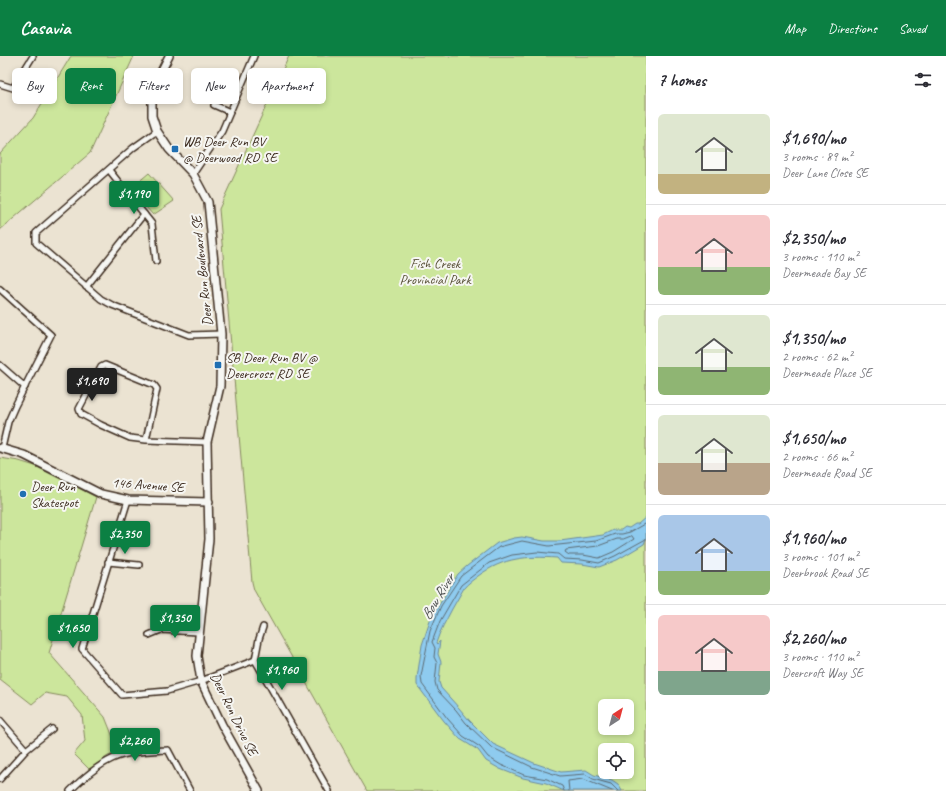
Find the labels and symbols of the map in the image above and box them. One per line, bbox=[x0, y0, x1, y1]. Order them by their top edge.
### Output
place label: WB Deer Run BV @ Deerwood RD SE bbox=[183, 133, 278, 166]
marker: WB Deer Run BV @ Deerwood RD SE bbox=[170, 144, 180, 154]
pin: $1,190 bbox=[101, 181, 167, 215]
street label: Deer Run Boulevard SE bbox=[188, 214, 216, 327]
park label: Fish Creek Provincial Park bbox=[399, 255, 472, 288]
place label: SB Deer Run BV @ Deercross RD SE bbox=[226, 349, 318, 382]
marker: SB Deer Run BV @ Deercross RD SE bbox=[213, 360, 223, 370]
pin: $1,690 bbox=[59, 368, 125, 402]
street label: 146 Avenue SE bbox=[112, 474, 186, 496]
place label: Deer Run Skatespot bbox=[31, 478, 79, 511]
marker: Deer Run Skatespot bbox=[18, 489, 28, 499]
pin: $2,350 bbox=[92, 521, 158, 555]
water label: Bow River bbox=[417, 569, 460, 623]
pin: $1,350 bbox=[142, 605, 208, 639]
pin: $1,650 bbox=[40, 615, 106, 649]
pin: $1,960 bbox=[249, 657, 315, 691]
street label: Deer Run Drive SE bbox=[207, 670, 262, 760]
north arrow bbox=[598, 699, 634, 735]
pin: $2,260 bbox=[102, 728, 168, 762]

